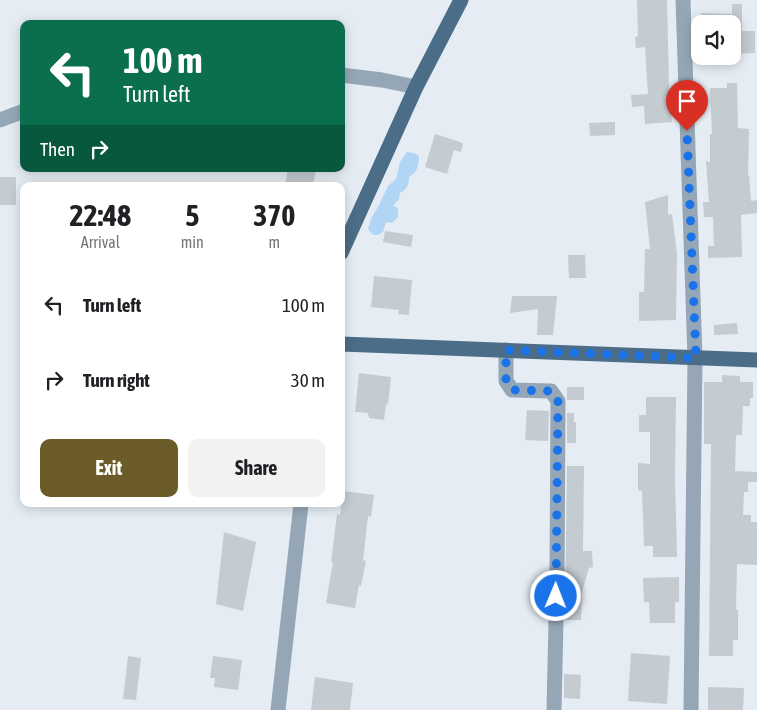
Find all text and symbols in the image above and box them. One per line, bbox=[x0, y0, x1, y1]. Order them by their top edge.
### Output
map controls bbox=[691, 15, 741, 65]
button: sound bbox=[691, 15, 741, 65]
icon: left bbox=[40, 40, 105, 105]
text: 100 m bbox=[123, 40, 202, 80]
pin bbox=[666, 80, 708, 131]
text: Turn left bbox=[123, 81, 190, 107]
icon: arrive bbox=[673, 87, 701, 115]
icon: right bbox=[85, 135, 113, 163]
text: Then bbox=[40, 138, 75, 160]
text: 22:48 bbox=[69, 198, 131, 232]
text: 5 bbox=[185, 198, 199, 232]
text: 370 bbox=[253, 198, 295, 232]
text: Arrival bbox=[81, 233, 120, 251]
text: min bbox=[181, 233, 204, 251]
text: m bbox=[269, 233, 280, 251]
icon: left bbox=[40, 291, 68, 319]
text: Turn left bbox=[83, 294, 141, 316]
text: 100 m bbox=[282, 294, 325, 316]
icon: right bbox=[40, 366, 68, 394]
text: Turn right bbox=[83, 369, 150, 391]
text: 30 m bbox=[291, 369, 325, 391]
button: Exit bbox=[40, 439, 178, 497]
button: Share bbox=[188, 439, 325, 497]
position arrow bbox=[529, 569, 581, 621]

